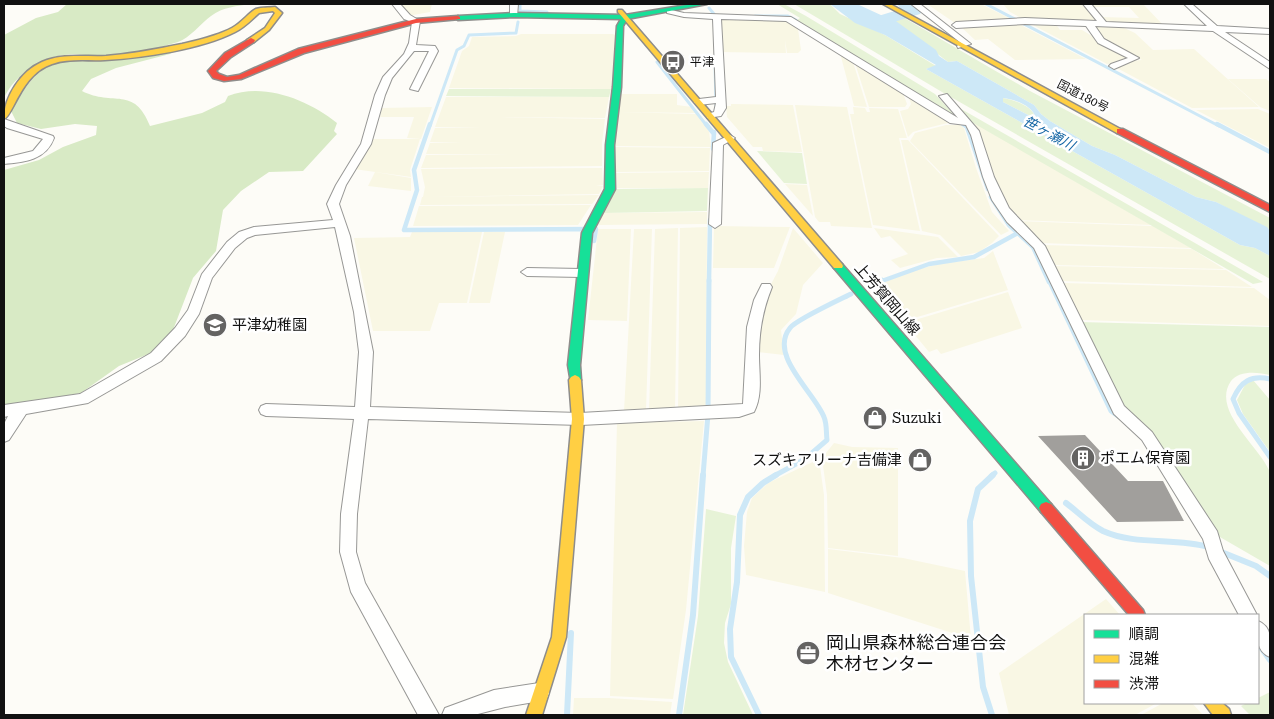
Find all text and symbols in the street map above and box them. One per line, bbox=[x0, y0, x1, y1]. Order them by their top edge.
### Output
bus stop icon: 平津 bbox=[660, 49, 686, 75]
place label: 平津 bbox=[690, 55, 714, 69]
street label: 国道180号 bbox=[1055, 77, 1111, 115]
water label: 笹ヶ瀬川 bbox=[1021, 113, 1079, 154]
street label: 上芳賀岡山線 bbox=[851, 259, 923, 339]
school or university icon: 平津幼稚園 bbox=[202, 312, 228, 338]
place label: 平津幼稚園 bbox=[232, 316, 307, 334]
shop icon: Suzuki bbox=[862, 405, 888, 431]
place label: Suzuki bbox=[892, 409, 942, 427]
building icon: ポエム保育園 bbox=[1070, 445, 1096, 471]
shop icon: スズキアリーナ吉備津 bbox=[907, 447, 933, 473]
place label: ポエム保育園 bbox=[1100, 449, 1190, 467]
place label: スズキアリーナ吉備津 bbox=[752, 451, 902, 469]
legend bbox=[1084, 614, 1259, 704]
text: 順調 bbox=[1129, 625, 1159, 643]
place label: 岡山県森林総合連合会 木材センター bbox=[826, 632, 1006, 674]
office icon: 岡山県森林総合連合会 木材センター bbox=[795, 640, 821, 666]
text: 混雑 bbox=[1129, 650, 1159, 668]
text: 渋滞 bbox=[1129, 675, 1159, 693]

